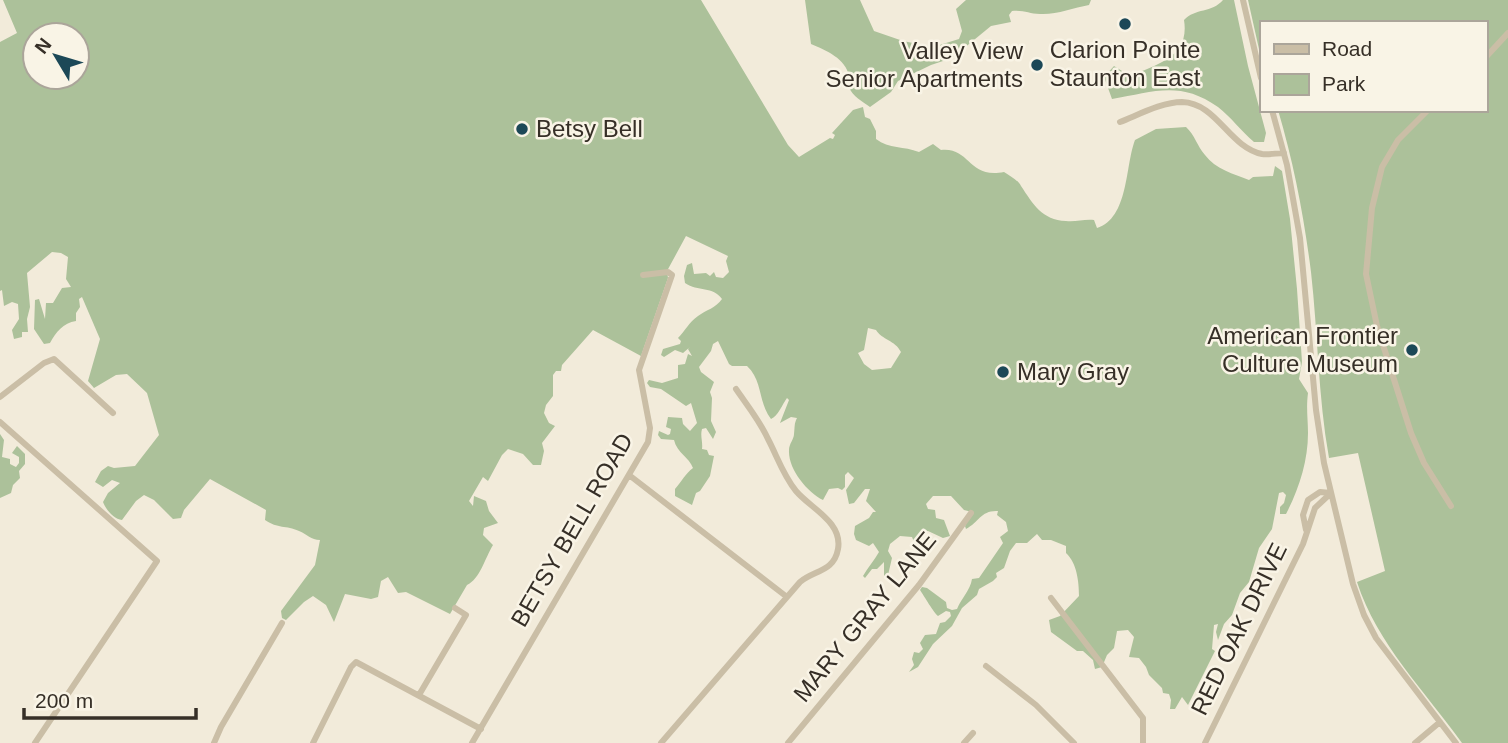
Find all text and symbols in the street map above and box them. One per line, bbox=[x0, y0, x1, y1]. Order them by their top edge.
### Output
marker: Clarion Pointe Staunton East bbox=[1117, 16, 1133, 32]
north arrow bbox=[21, 21, 91, 91]
legend bbox=[1260, 21, 1487, 112]
text: N bbox=[30, 34, 55, 58]
place label: Clarion Pointe Staunton East bbox=[1050, 36, 1201, 91]
place label: Valley View Senior Apartments bbox=[826, 37, 1024, 92]
text: Road bbox=[1322, 37, 1372, 60]
marker: Valley View Senior Apartments bbox=[1029, 57, 1045, 73]
text: Park bbox=[1322, 72, 1366, 95]
place label: Betsy Bell bbox=[536, 115, 643, 142]
marker: Betsy Bell bbox=[514, 121, 530, 137]
place label: American Frontier Culture Museum bbox=[1207, 322, 1398, 377]
marker: American Frontier Culture Museum bbox=[1404, 342, 1420, 358]
place label: Mary Gray bbox=[1017, 358, 1129, 385]
marker: Mary Gray bbox=[995, 364, 1011, 380]
street label: BETSY BELL ROAD bbox=[505, 428, 638, 631]
street label: MARY GRAY LANE bbox=[788, 526, 941, 707]
street label: RED OAK DRIVE bbox=[1185, 538, 1292, 719]
scale bar bbox=[24, 676, 196, 720]
text: 200 m bbox=[35, 689, 93, 712]

